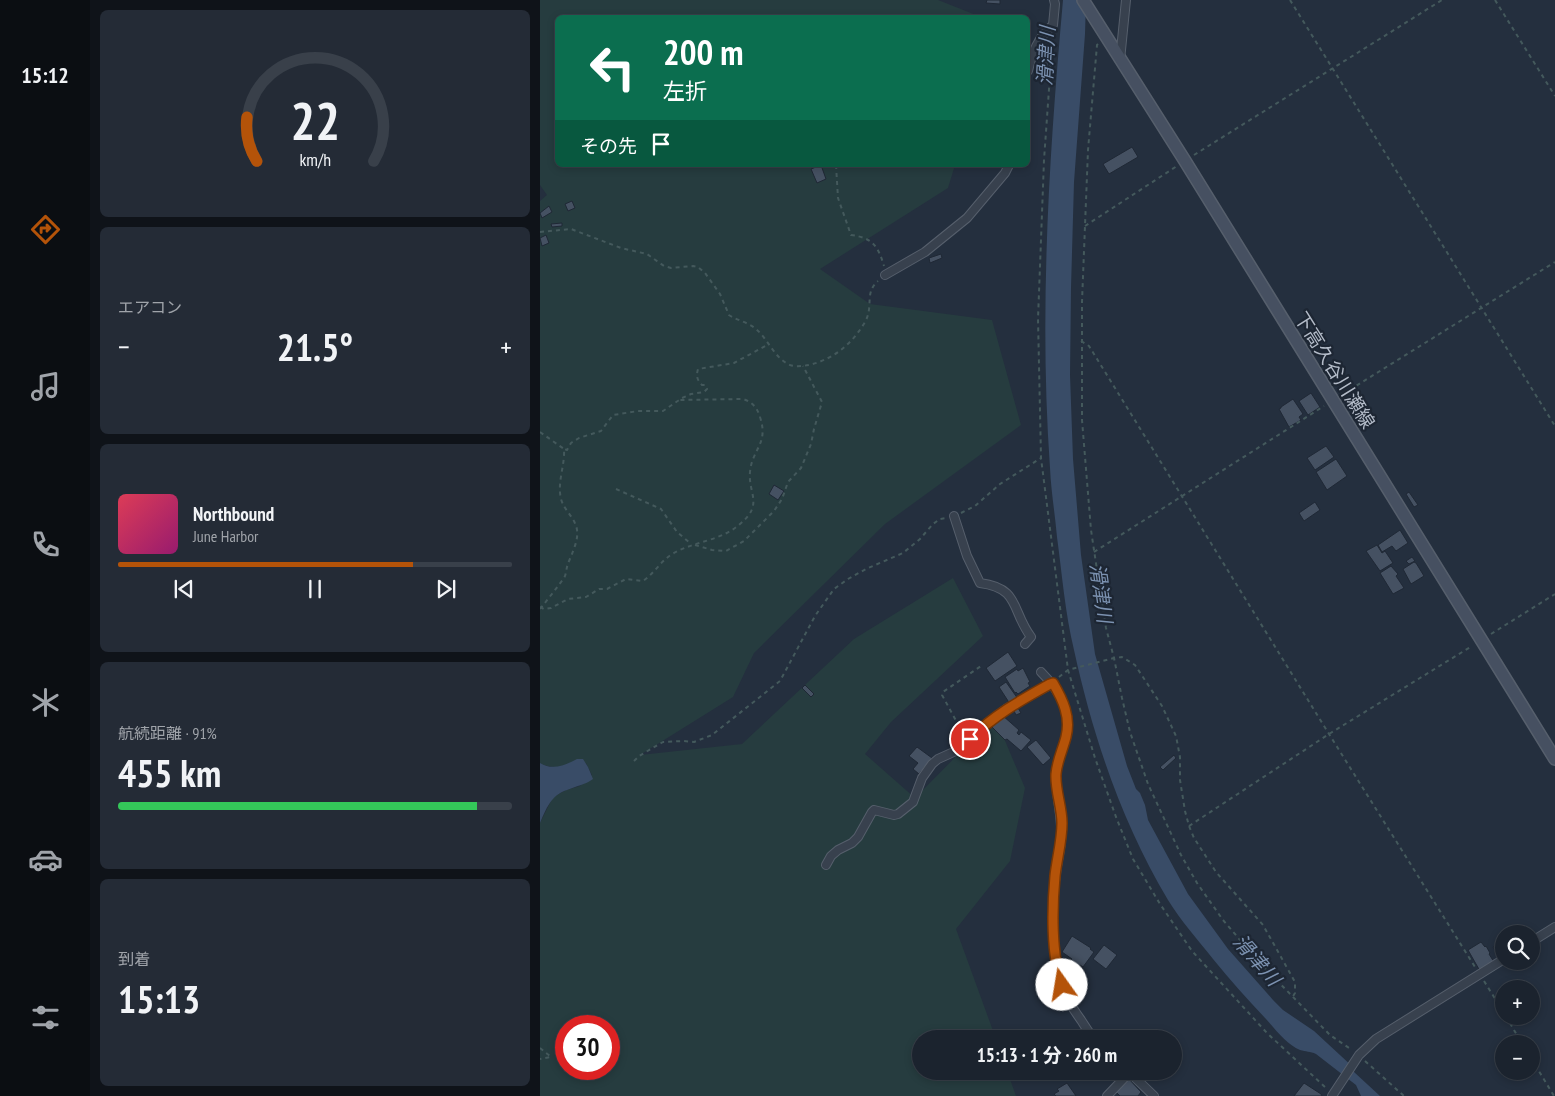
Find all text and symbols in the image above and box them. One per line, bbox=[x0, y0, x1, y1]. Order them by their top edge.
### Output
water label: 滑津川 bbox=[1031, 23, 1061, 87]
text: 200 m bbox=[663, 29, 744, 75]
icon: left bbox=[580, 35, 645, 100]
text: 15:12 bbox=[21, 61, 69, 89]
text: 左折 bbox=[663, 77, 707, 105]
text: 22 bbox=[290, 87, 340, 154]
icon: arrive bbox=[647, 130, 675, 158]
text: その先 bbox=[580, 134, 637, 158]
text: km/h bbox=[299, 148, 331, 171]
icon: directions bbox=[28, 212, 63, 247]
text: エアコン bbox=[118, 297, 182, 317]
street label: 下高久谷川瀬線 bbox=[1290, 307, 1380, 433]
text: 21.5° bbox=[277, 322, 353, 371]
text: − bbox=[118, 328, 130, 365]
text: + bbox=[500, 328, 512, 365]
icon: music bbox=[28, 369, 63, 404]
text: Northbound bbox=[193, 502, 274, 526]
text: June Harbor bbox=[193, 526, 258, 546]
icon: phone bbox=[28, 527, 63, 562]
water label: 滑津川 bbox=[1084, 561, 1118, 626]
icon: previous bbox=[170, 575, 198, 603]
icon: pause bbox=[301, 575, 329, 603]
icon: next bbox=[432, 575, 460, 603]
icon: climate bbox=[28, 685, 63, 720]
pin bbox=[949, 718, 991, 760]
text: 航続距離 · 91% bbox=[118, 723, 217, 743]
icon: arrive bbox=[956, 725, 984, 753]
text: 455 km bbox=[118, 748, 221, 797]
icon: car bbox=[28, 842, 63, 877]
map controls bbox=[1495, 925, 1540, 1080]
button: search bbox=[1495, 925, 1540, 970]
water label: 滑津川 bbox=[1228, 929, 1288, 993]
text: 到着 bbox=[118, 949, 150, 969]
position arrow bbox=[1035, 958, 1087, 1010]
text: 15:13 bbox=[118, 974, 200, 1023]
button: + bbox=[1495, 980, 1540, 1025]
icon: filters bbox=[28, 1000, 63, 1035]
speed limit sign: 30 bbox=[555, 1015, 620, 1080]
button: − bbox=[1495, 1035, 1540, 1080]
text: 15:13 · 1 分 · 260 m bbox=[977, 1043, 1117, 1067]

